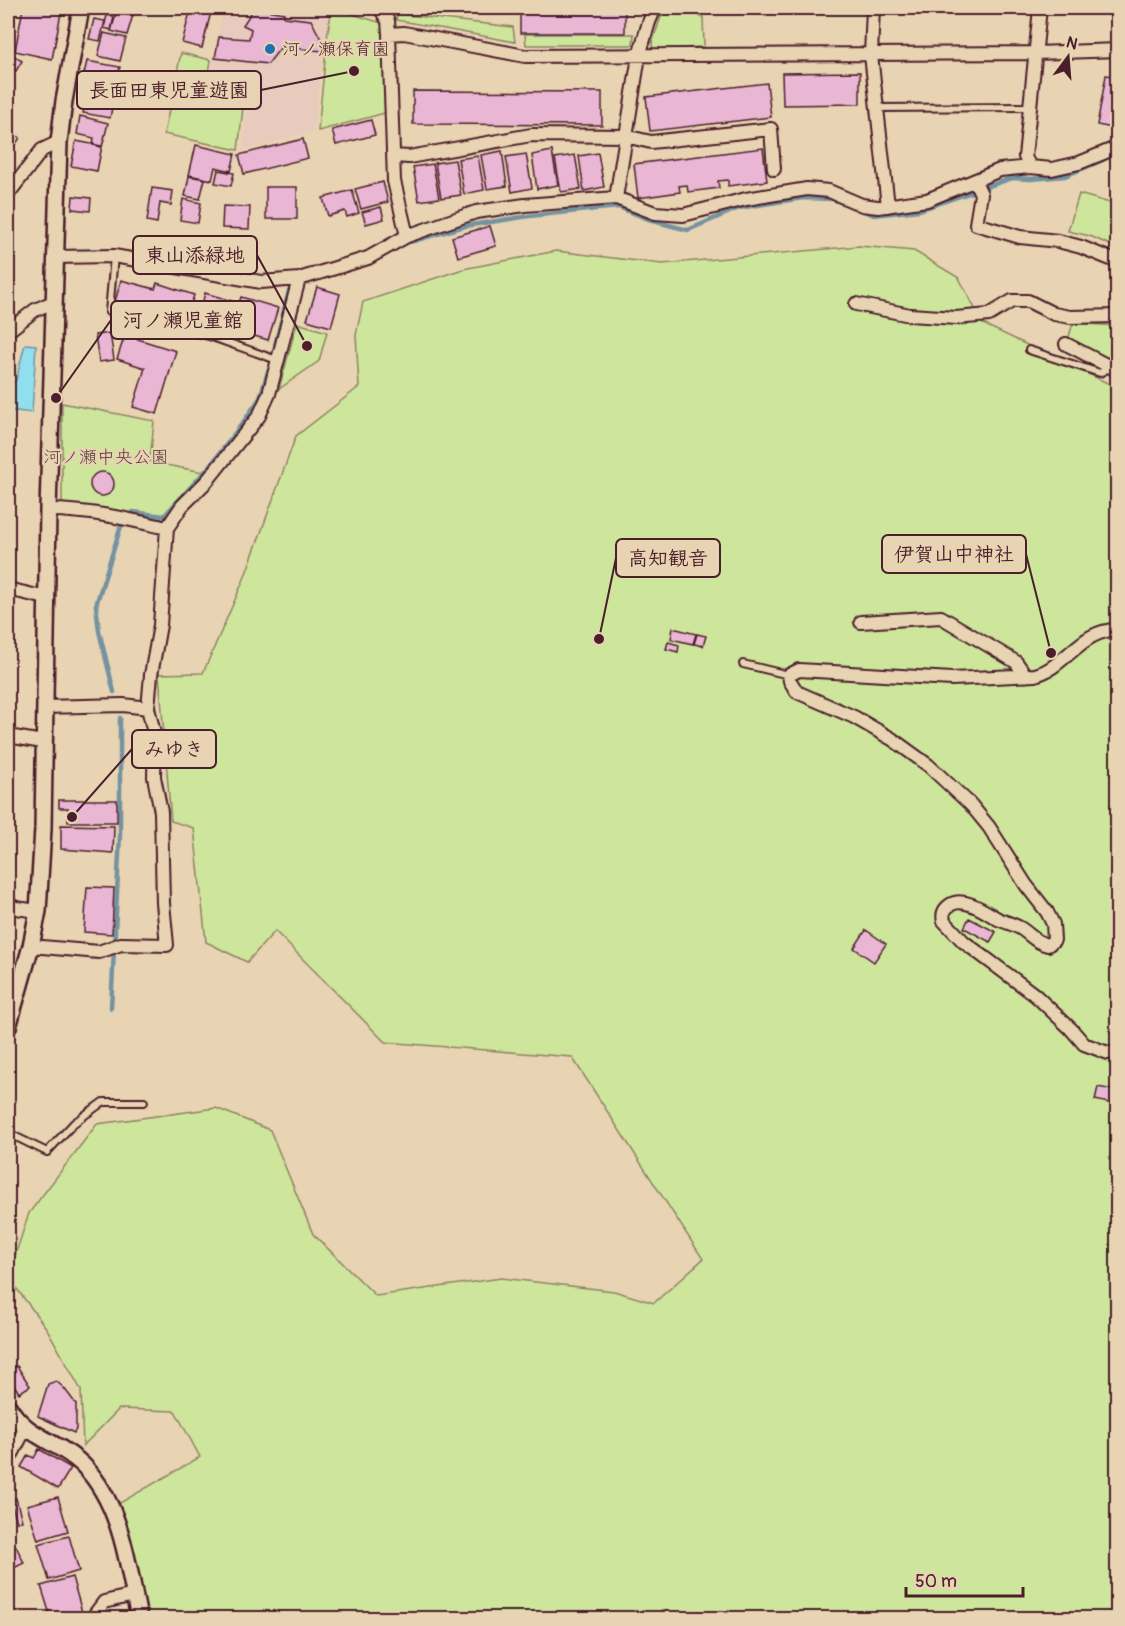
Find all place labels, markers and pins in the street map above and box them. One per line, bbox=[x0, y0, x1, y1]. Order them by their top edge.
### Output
place label: 河ノ瀬保育園 bbox=[282, 38, 390, 61]
marker: 河ノ瀬保育園 bbox=[263, 42, 277, 56]
callout: 長面田東児童遊園 bbox=[77, 71, 261, 109]
callout: 東山添緑地 bbox=[133, 236, 257, 274]
callout: 河ノ瀬児童館 bbox=[111, 301, 255, 339]
callout: 伊賀山中神社 bbox=[882, 535, 1026, 573]
callout: 高知観音 bbox=[616, 539, 720, 577]
callout: みゆき bbox=[132, 730, 216, 768]

